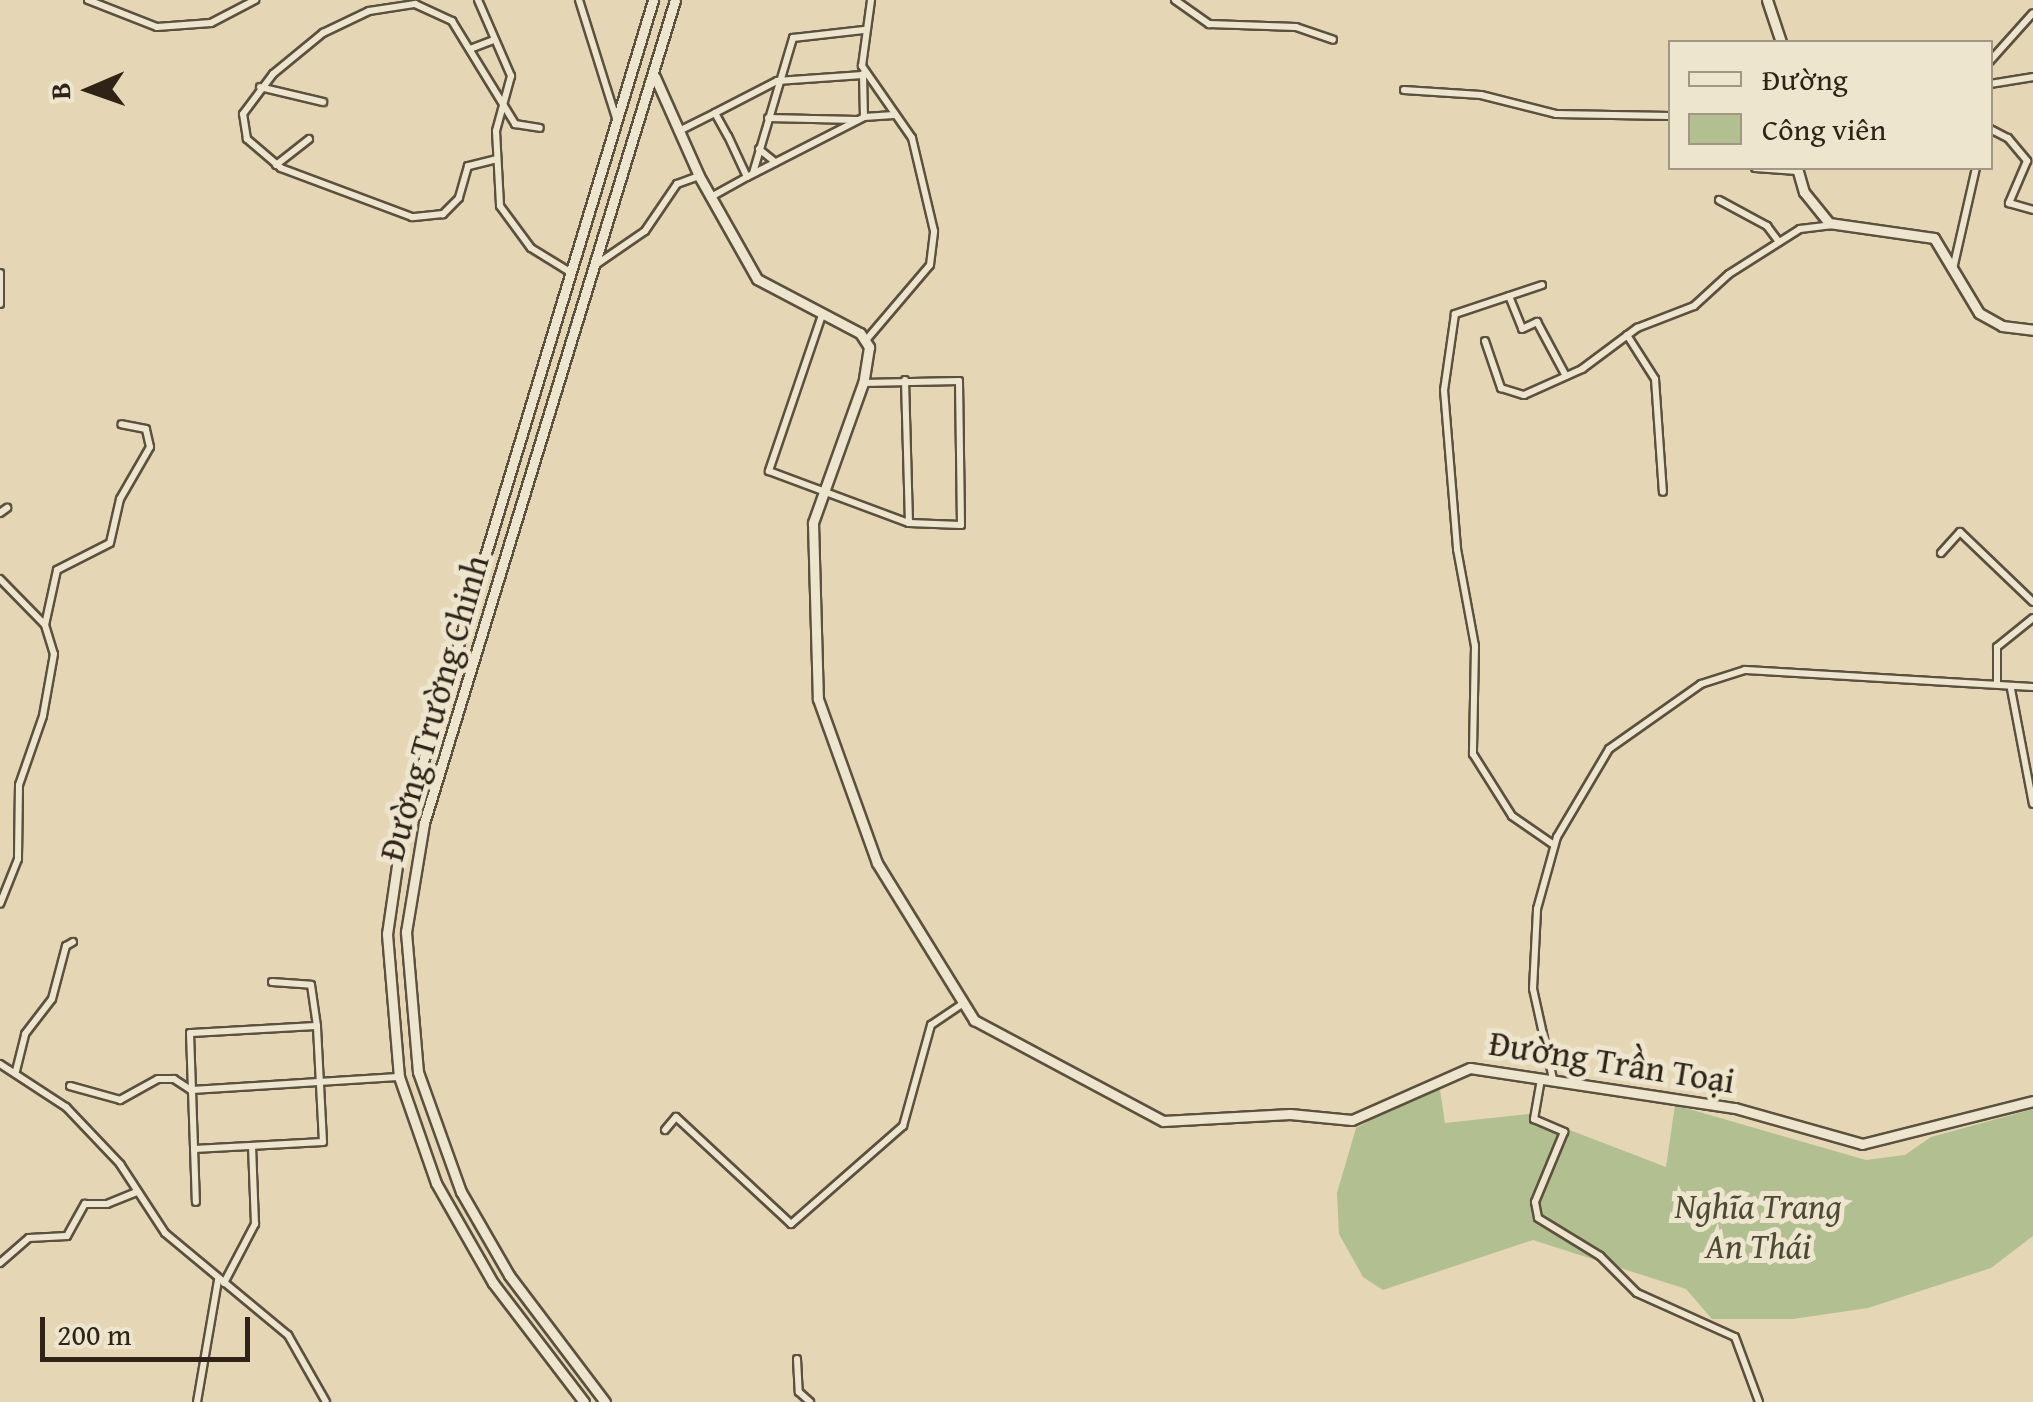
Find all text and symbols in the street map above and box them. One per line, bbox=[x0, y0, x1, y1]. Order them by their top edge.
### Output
north arrow bbox=[40, 40, 140, 140]
legend bbox=[1668, 40, 1993, 170]
text: Đường bbox=[1762, 57, 1848, 101]
text: B bbox=[39, 82, 80, 100]
text: Công viên bbox=[1762, 107, 1886, 151]
street label: Đường Trường Chinh bbox=[370, 550, 498, 866]
street label: Đường Trần Toại bbox=[1486, 1022, 1738, 1102]
park label: Nghĩa Trang An Thái bbox=[1674, 1185, 1842, 1267]
scale bar bbox=[45, 1297, 255, 1359]
text: 200 m bbox=[57, 1312, 131, 1356]

